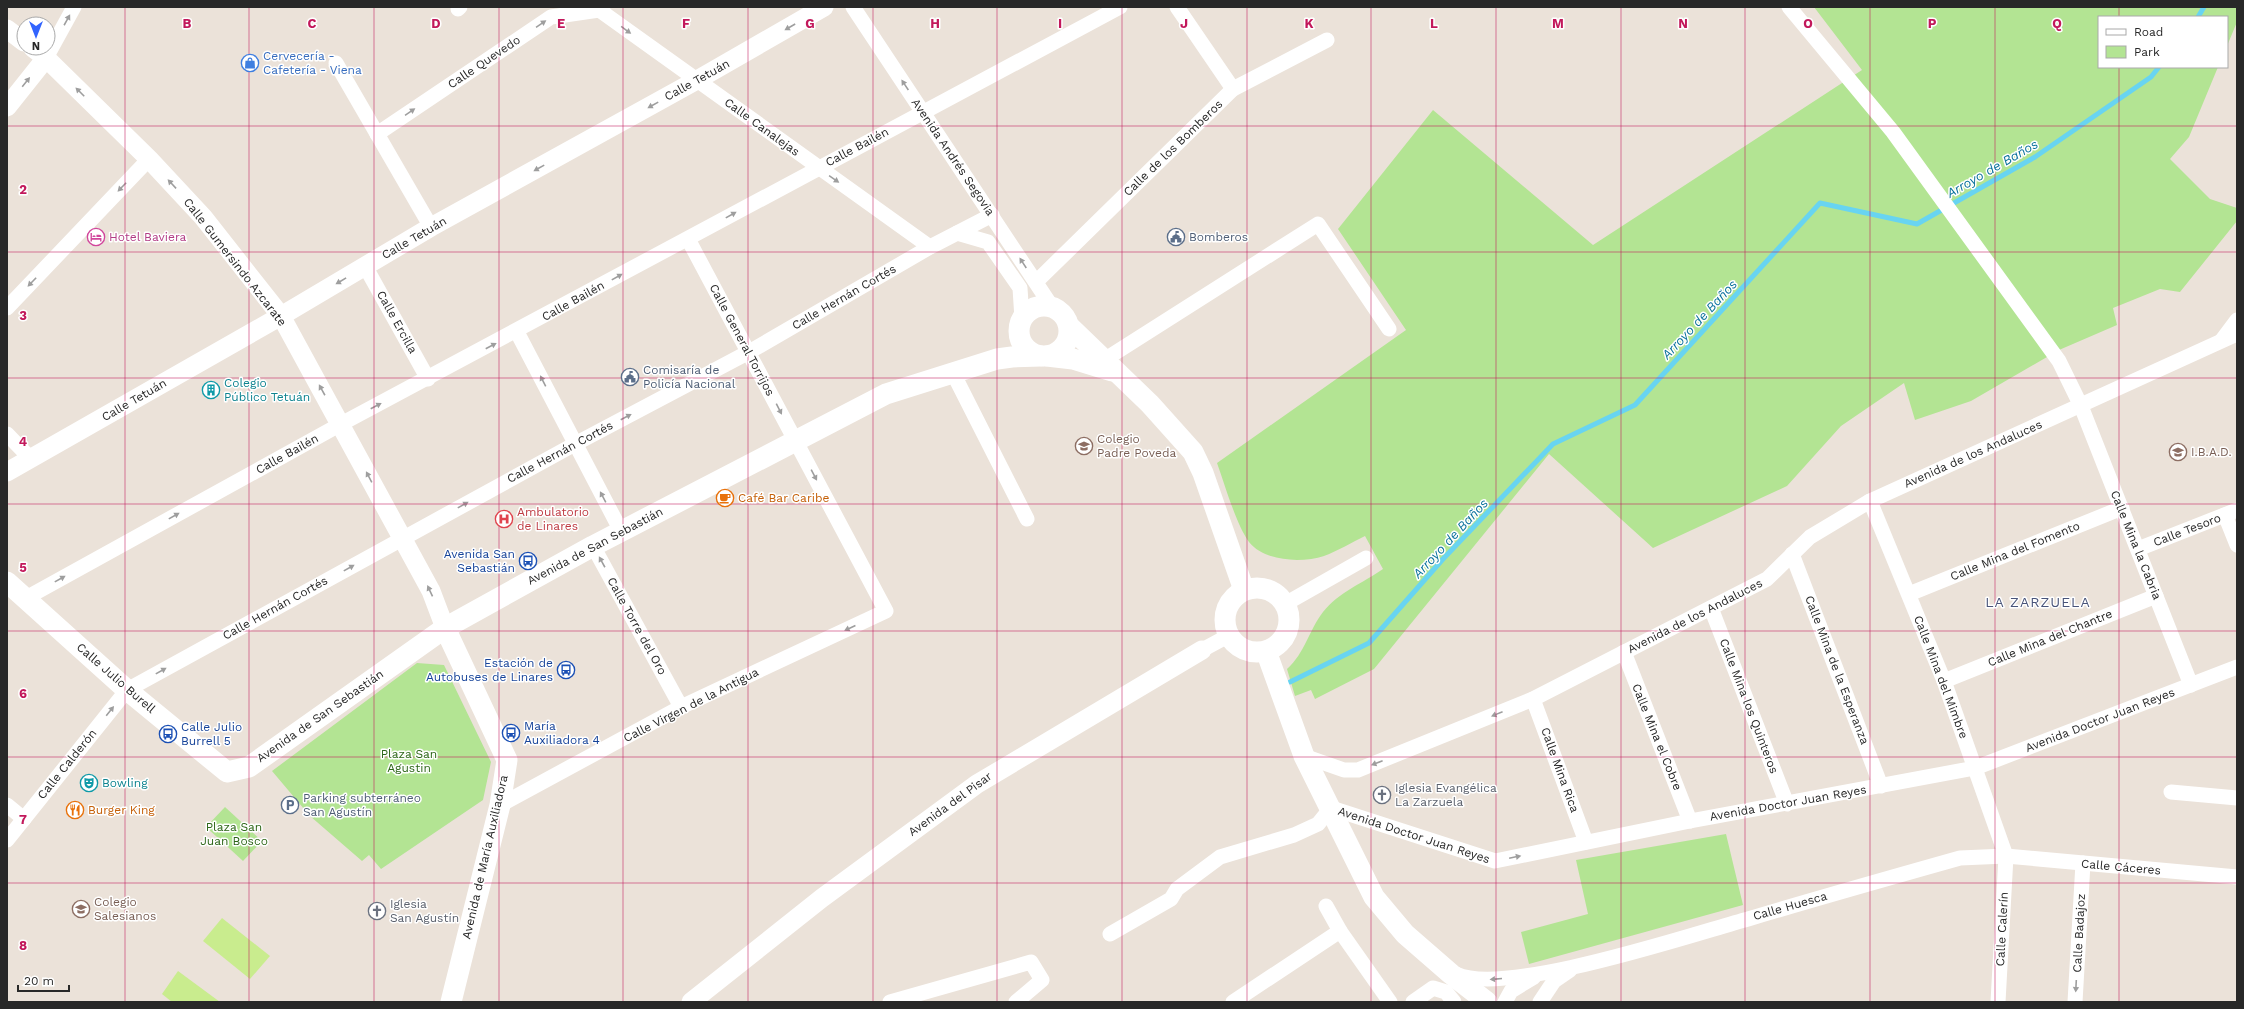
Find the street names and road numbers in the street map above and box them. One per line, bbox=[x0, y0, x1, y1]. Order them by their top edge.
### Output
street label: Calle Quevedo bbox=[445, 33, 523, 91]
street label: Calle Tetuán bbox=[662, 56, 732, 104]
street label: Calle Canalejas bbox=[722, 95, 802, 159]
street label: Avenida Andrés Segovia bbox=[909, 96, 998, 218]
street label: Calle de los Bomberos bbox=[1121, 97, 1225, 199]
street label: Calle Bailén bbox=[823, 125, 891, 169]
street label: Calle Gumersindo Azcarate bbox=[181, 195, 289, 329]
street label: Calle Tetuán bbox=[379, 214, 449, 262]
street label: Calle Hernán Cortés bbox=[789, 261, 899, 333]
street label: Calle Bailén bbox=[539, 278, 607, 324]
street label: Calle General Torrijos bbox=[707, 282, 777, 398]
street label: Calle Ercilla bbox=[374, 288, 420, 356]
street label: Calle Tetuán bbox=[99, 376, 169, 424]
street label: Avenida de los Andaluces bbox=[1902, 417, 2044, 491]
street label: Calle Hernán Cortés bbox=[505, 418, 615, 486]
street label: Calle Bailén bbox=[253, 431, 321, 477]
street label: Calle Mina la Cabria bbox=[2108, 488, 2164, 602]
street label: Avenida de San Sebastián bbox=[525, 504, 665, 588]
street label: Calle Tesoro bbox=[2151, 511, 2223, 549]
street label: Calle Mina del Fomento bbox=[1948, 519, 2082, 583]
street label: Calle Hernán Cortés bbox=[220, 573, 330, 643]
street label: Calle Torre del Oro bbox=[604, 575, 670, 677]
street label: Avenida de los Andaluces bbox=[1625, 576, 1765, 656]
street label: Calle Mina de la Esperanza bbox=[1802, 594, 1872, 747]
street label: Calle Mina del Chantre bbox=[1986, 607, 2114, 669]
street label: Calle Mina del Mimbre bbox=[1911, 613, 1971, 741]
street label: Calle Mina los Quinteros bbox=[1717, 637, 1781, 775]
street label: Calle Julio Burell bbox=[74, 640, 158, 716]
street label: Calle Virgen de la Antigua bbox=[621, 665, 761, 745]
street label: Avenida de San Sebastián bbox=[254, 667, 386, 765]
street label: Calle Mina el Cobre bbox=[1629, 682, 1685, 792]
street label: Avenida Doctor Juan Reyes bbox=[2023, 685, 2177, 755]
street label: Calle Calderón bbox=[35, 726, 99, 802]
street label: Calle Mina Rica bbox=[1538, 726, 1582, 815]
street label: Avenida del Pisar bbox=[906, 769, 995, 839]
street label: Avenida de María Auxiliadora bbox=[459, 773, 511, 940]
street label: Avenida Doctor Juan Reyes bbox=[1709, 782, 1867, 824]
street label: Avenida Doctor Juan Reyes bbox=[1336, 804, 1492, 866]
street label: Calle Cáceres bbox=[2081, 857, 2161, 877]
street label: Calle Huesca bbox=[1751, 889, 1829, 923]
street label: Calle Calerín bbox=[1993, 891, 2011, 967]
street label: Calle Badajoz bbox=[2070, 893, 2088, 973]

